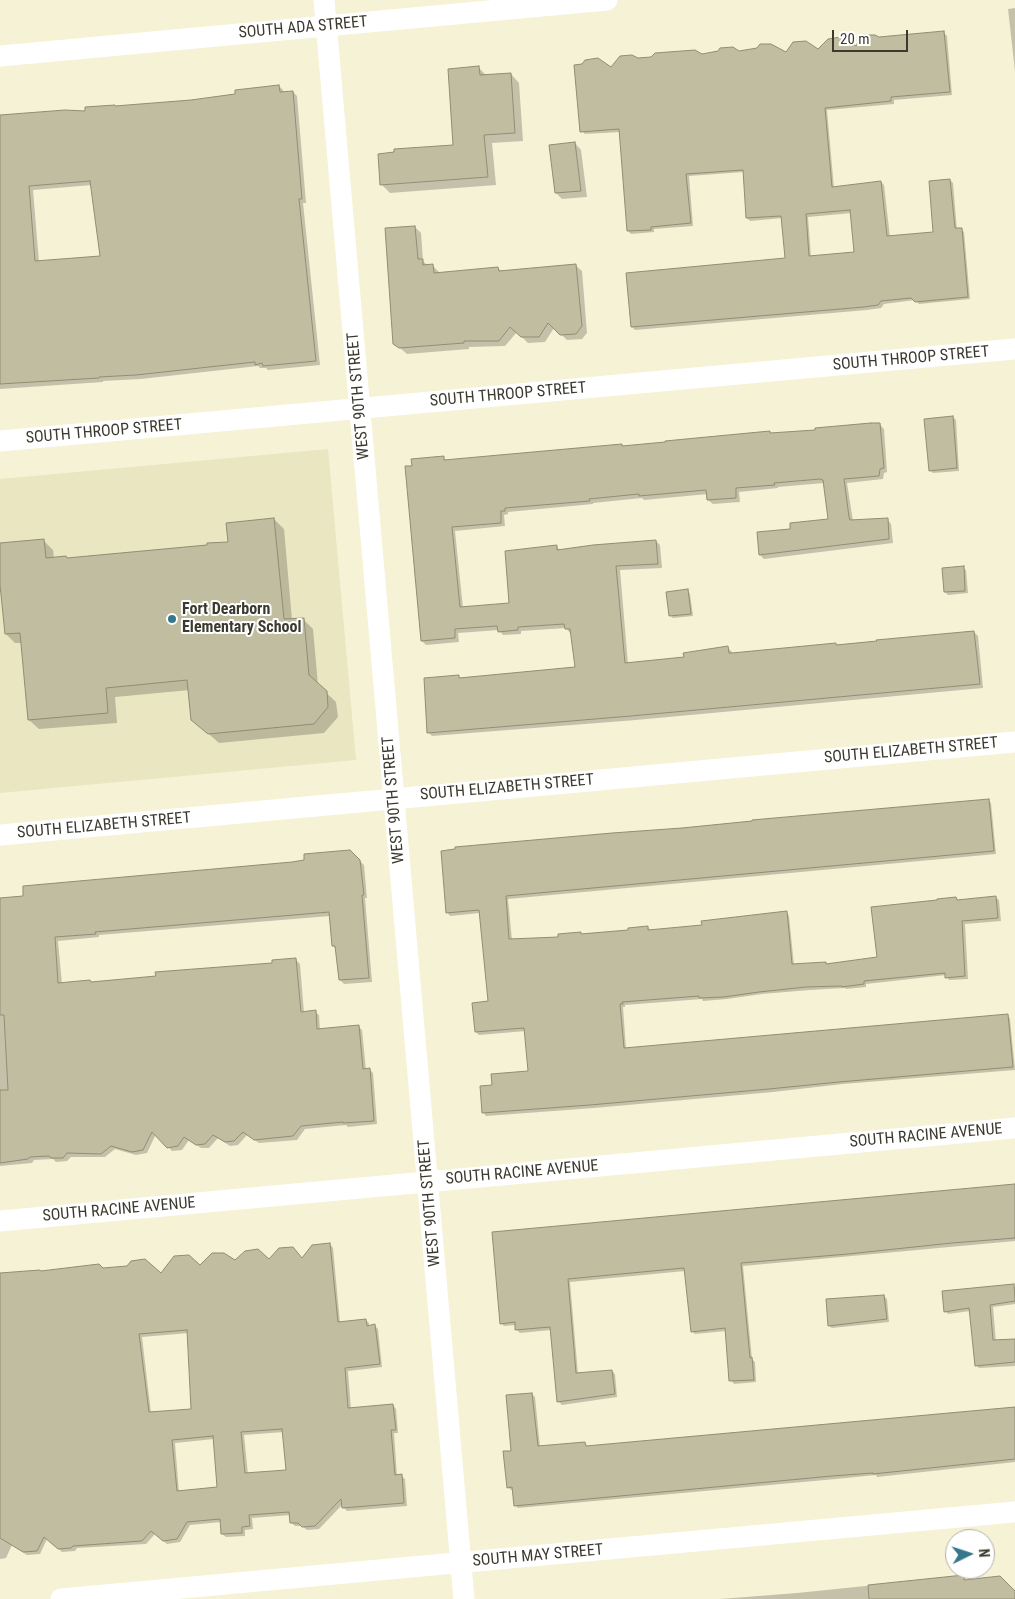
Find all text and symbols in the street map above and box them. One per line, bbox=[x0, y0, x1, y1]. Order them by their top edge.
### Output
street label: SOUTH ADA STREET bbox=[238, 13, 368, 43]
scale bar bbox=[835, 20, 911, 52]
text: 20 m bbox=[840, 30, 870, 48]
street label: WEST 90TH STREET bbox=[344, 332, 374, 460]
street label: SOUTH THROOP STREET bbox=[832, 343, 990, 375]
street label: SOUTH THROOP STREET bbox=[429, 379, 587, 411]
street label: SOUTH THROOP STREET bbox=[25, 416, 183, 448]
place label: Fort Dearborn Elementary School bbox=[182, 600, 301, 638]
marker: Fort Dearborn Elementary School bbox=[166, 613, 178, 625]
street label: SOUTH ELIZABETH STREET bbox=[823, 734, 999, 768]
street label: WEST 90TH STREET bbox=[379, 736, 409, 864]
street label: SOUTH ELIZABETH STREET bbox=[419, 771, 595, 805]
street label: SOUTH ELIZABETH STREET bbox=[16, 809, 192, 843]
street label: SOUTH RACINE AVENUE bbox=[849, 1120, 1003, 1152]
street label: WEST 90TH STREET bbox=[415, 1139, 445, 1267]
street label: SOUTH RACINE AVENUE bbox=[445, 1157, 599, 1189]
street label: SOUTH RACINE AVENUE bbox=[42, 1194, 196, 1226]
north arrow bbox=[945, 1529, 995, 1579]
street label: SOUTH MAY STREET bbox=[472, 1541, 604, 1571]
text: N bbox=[976, 1548, 992, 1558]

